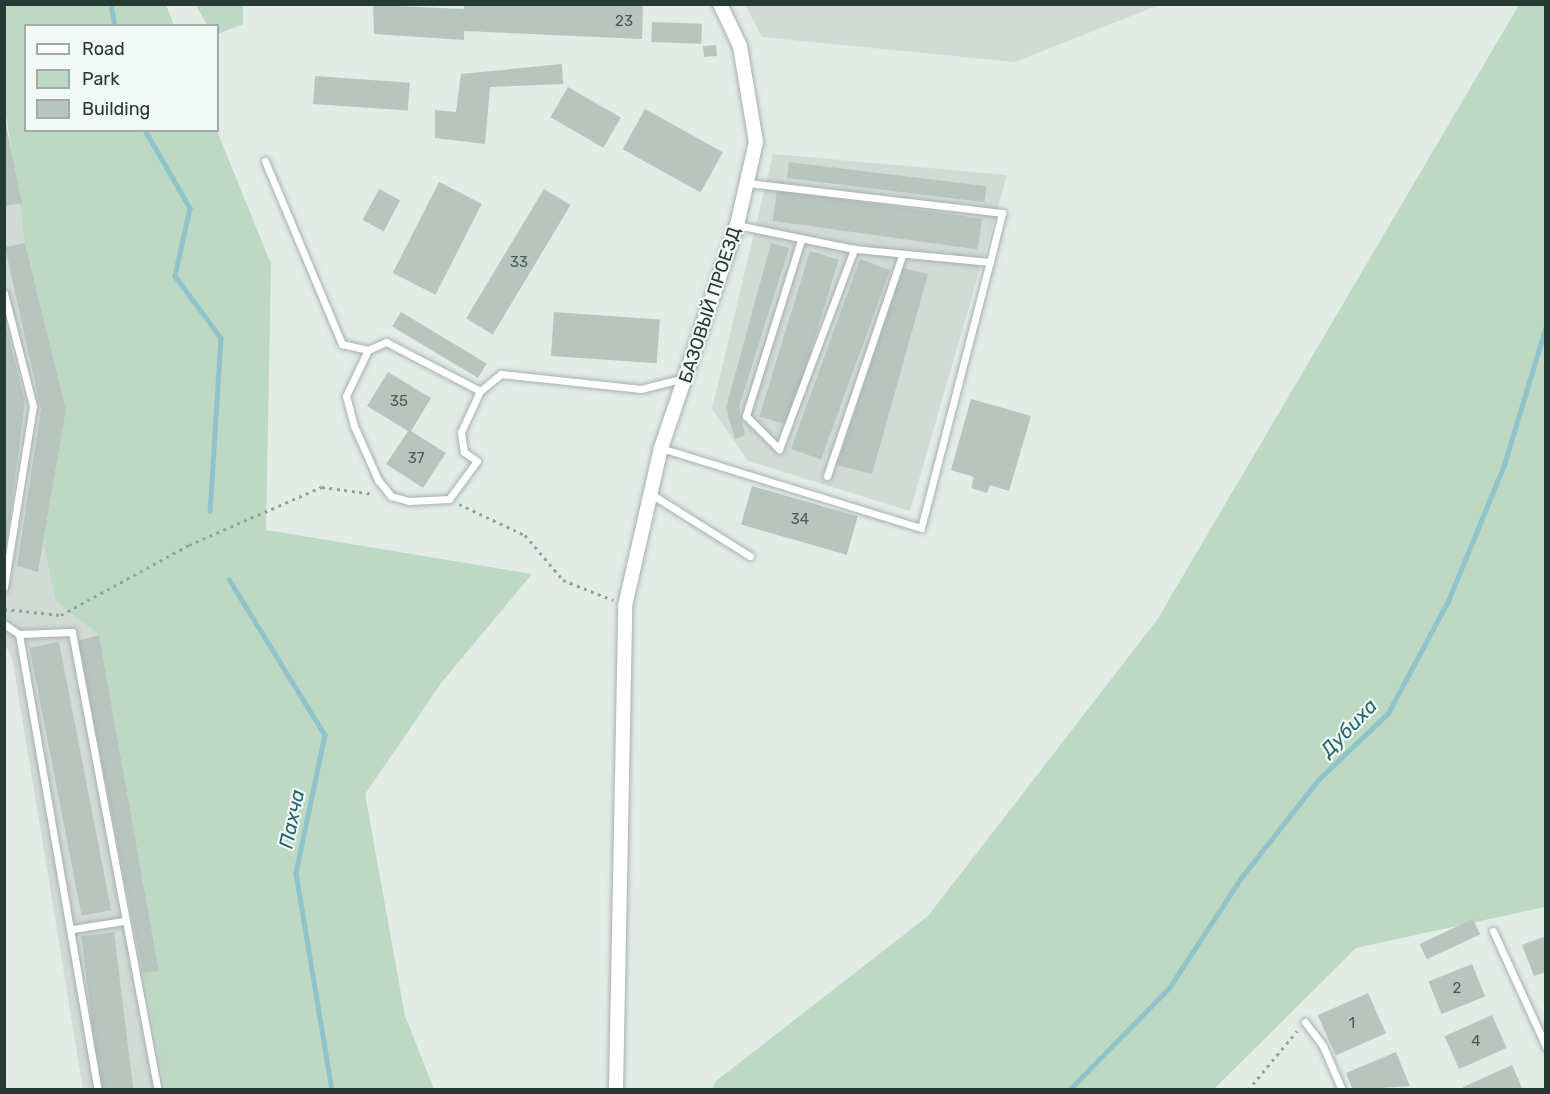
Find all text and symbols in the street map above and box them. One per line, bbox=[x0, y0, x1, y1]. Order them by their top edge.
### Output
house number: 23 bbox=[615, 13, 633, 31]
legend bbox=[24, 24, 219, 132]
text: Road bbox=[82, 38, 125, 60]
text: Park bbox=[82, 68, 119, 90]
text: Building bbox=[82, 98, 150, 120]
street label: БАЗОВЫЙ ПРОЕЗД bbox=[675, 224, 745, 386]
house number: 33 bbox=[510, 254, 528, 272]
house number: 35 bbox=[390, 393, 408, 411]
house number: 37 bbox=[408, 450, 424, 468]
house number: 34 bbox=[791, 511, 809, 529]
water label: Дубиха bbox=[1316, 694, 1382, 762]
water label: Пахча bbox=[274, 787, 310, 851]
house number: 2 bbox=[1453, 980, 1461, 998]
house number: 1 bbox=[1349, 1015, 1355, 1033]
house number: 4 bbox=[1471, 1033, 1481, 1051]

